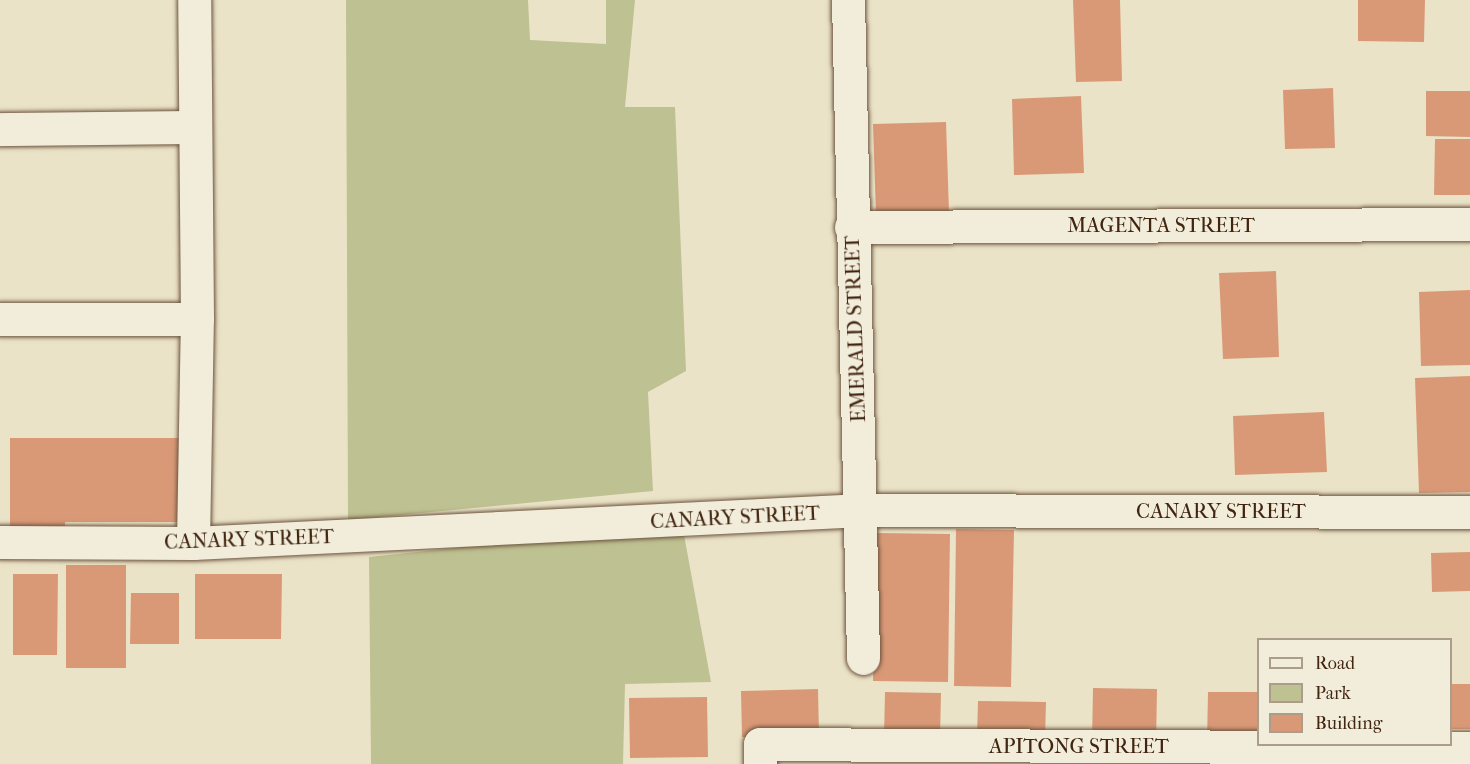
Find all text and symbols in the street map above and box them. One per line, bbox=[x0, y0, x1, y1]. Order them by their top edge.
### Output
street label: MAGENTA STREET bbox=[1067, 212, 1255, 238]
street label: EMERALD STREET bbox=[839, 235, 871, 423]
street label: CANARY STREET bbox=[1136, 498, 1306, 524]
street label: CANARY STREET bbox=[650, 500, 820, 534]
street label: CANARY STREET bbox=[164, 523, 334, 555]
legend bbox=[1257, 638, 1452, 746]
text: Road bbox=[1315, 653, 1355, 674]
text: Park bbox=[1315, 683, 1351, 704]
text: Building bbox=[1315, 713, 1382, 734]
street label: APITONG STREET bbox=[989, 733, 1169, 759]

